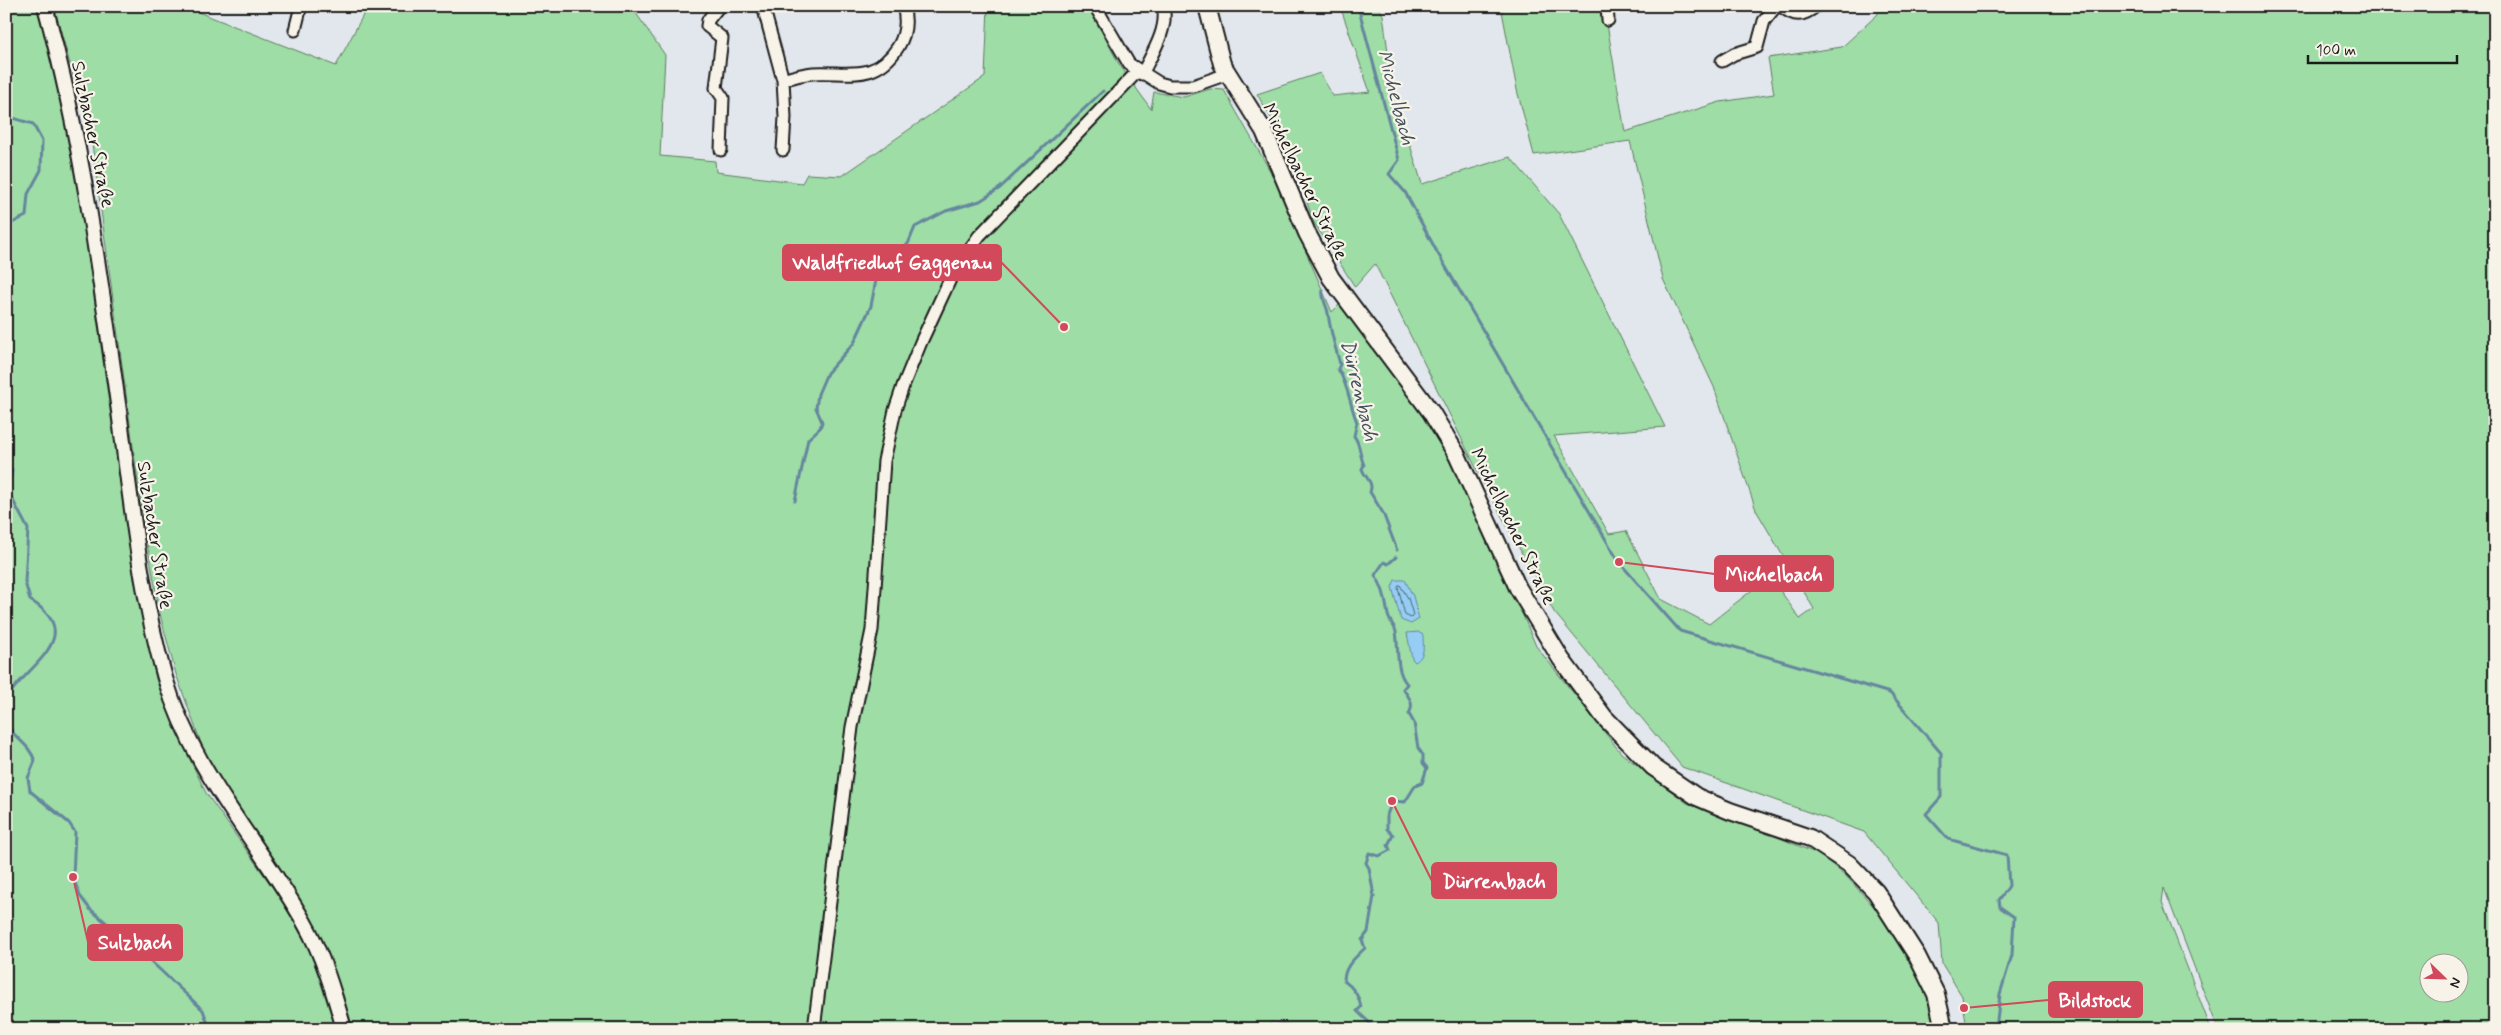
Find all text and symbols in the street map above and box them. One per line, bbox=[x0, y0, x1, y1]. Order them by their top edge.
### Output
scale bar bbox=[2308, 32, 2457, 64]
text: 100 m bbox=[2316, 41, 2356, 61]
water label: Michelbach bbox=[1370, 47, 1421, 148]
street label: Sulzbacher Straße bbox=[65, 59, 120, 210]
street label: Michelbacher Straße bbox=[1256, 99, 1353, 264]
callout: Waldfriedhof Gaggenau bbox=[783, 245, 1001, 280]
text: Waldfriedhof Gaggenau bbox=[791, 250, 992, 279]
water label: Dürrenbach bbox=[1333, 337, 1384, 444]
street label: Michelbacher Straße bbox=[1464, 444, 1561, 609]
street label: Sulzbacher Straße bbox=[130, 460, 179, 611]
callout: Michelbach bbox=[1715, 556, 1833, 591]
text: Michelbach bbox=[1725, 562, 1823, 589]
callout: Dürrenbach bbox=[1432, 863, 1556, 898]
text: Dürrenbach bbox=[1442, 869, 1546, 896]
callout: Sulzbach bbox=[88, 925, 182, 960]
text: Sulzbach bbox=[98, 930, 173, 957]
north arrow bbox=[2418, 952, 2468, 1002]
text: N bbox=[2445, 975, 2465, 990]
callout: Bildstock bbox=[2049, 982, 2142, 1017]
text: Bildstock bbox=[2058, 988, 2132, 1015]

